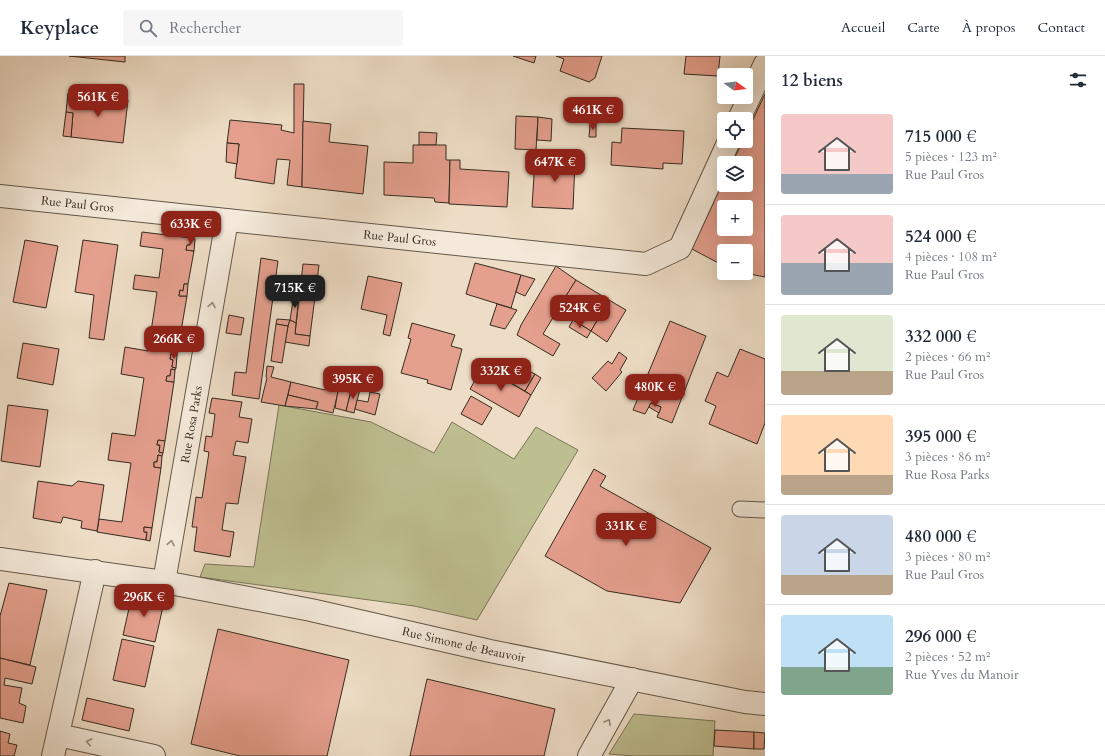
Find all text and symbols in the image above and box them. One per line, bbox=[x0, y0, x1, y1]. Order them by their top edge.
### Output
search box bbox=[123, 10, 403, 46]
text: Keyplace bbox=[20, 15, 99, 41]
icon: search bbox=[137, 17, 159, 39]
text: Rechercher bbox=[169, 18, 241, 38]
text: Accueil bbox=[841, 18, 885, 37]
text: Carte bbox=[907, 18, 940, 37]
text: À propos bbox=[962, 18, 1015, 37]
text: Contact bbox=[1037, 18, 1085, 37]
north arrow bbox=[717, 68, 753, 104]
map controls bbox=[717, 68, 753, 280]
text: 12 biens bbox=[781, 69, 843, 92]
icon: filters bbox=[1067, 69, 1089, 91]
pin: 561K € bbox=[65, 84, 131, 118]
text: 561K € bbox=[77, 88, 119, 106]
pin: 461K € bbox=[560, 97, 626, 131]
text: 461K € bbox=[572, 101, 614, 119]
button: locate bbox=[717, 112, 753, 148]
text: 715 000 € bbox=[905, 125, 977, 148]
icon: home bbox=[813, 130, 861, 178]
text: 5 pièces · 123 m² bbox=[905, 148, 997, 166]
pin: 647K € bbox=[522, 149, 588, 183]
text: 647K € bbox=[534, 153, 576, 171]
button: layers bbox=[717, 156, 753, 192]
text: Rue Paul Gros bbox=[905, 166, 984, 184]
street label: Rue Paul Gros bbox=[40, 192, 115, 216]
button: + bbox=[717, 200, 753, 236]
pin: 633K € bbox=[158, 211, 224, 245]
text: 633K € bbox=[170, 215, 212, 233]
text: 524 000 € bbox=[905, 225, 977, 248]
street label: Rue Paul Gros bbox=[363, 226, 437, 250]
icon: home bbox=[813, 231, 861, 279]
button: − bbox=[717, 244, 753, 280]
text: 4 pièces · 108 m² bbox=[905, 248, 997, 266]
text: Rue Paul Gros bbox=[905, 266, 984, 284]
pin: 715K € bbox=[262, 275, 328, 309]
text: 715K € bbox=[274, 279, 316, 297]
pin: 524K € bbox=[547, 295, 613, 329]
text: 524K € bbox=[559, 299, 601, 317]
one-way arrow bbox=[207, 302, 216, 308]
text: 332 000 € bbox=[905, 325, 977, 348]
pin: 266K € bbox=[141, 326, 207, 360]
text: 266K € bbox=[153, 330, 195, 348]
icon: home bbox=[813, 331, 861, 379]
text: 2 pièces · 66 m² bbox=[905, 348, 990, 366]
pin: 332K € bbox=[468, 358, 534, 392]
text: 332K € bbox=[480, 362, 522, 380]
pin: 395K € bbox=[320, 366, 386, 400]
text: Rue Paul Gros bbox=[905, 366, 984, 384]
text: 395K € bbox=[332, 370, 374, 388]
pin: 480K € bbox=[622, 374, 688, 408]
text: 480K € bbox=[634, 378, 676, 396]
street label: Rue Rosa Parks bbox=[177, 385, 206, 464]
text: 395 000 € bbox=[905, 425, 977, 448]
icon: home bbox=[813, 431, 861, 479]
text: 3 pièces · 86 m² bbox=[905, 448, 990, 466]
text: Rue Rosa Parks bbox=[905, 466, 989, 484]
pin: 331K € bbox=[593, 513, 659, 547]
text: 331K € bbox=[605, 517, 647, 535]
text: 480 000 € bbox=[905, 525, 977, 548]
icon: home bbox=[813, 531, 861, 579]
one-way arrow bbox=[166, 540, 175, 546]
text: 3 pièces · 80 m² bbox=[905, 548, 990, 566]
text: Rue Paul Gros bbox=[905, 566, 984, 584]
pin: 296K € bbox=[111, 584, 177, 618]
text: 296K € bbox=[123, 588, 165, 606]
street label: Rue Simone de Beauvoir bbox=[401, 623, 528, 666]
text: 296 000 € bbox=[905, 625, 977, 648]
icon: home bbox=[813, 631, 861, 679]
text: 2 pièces · 52 m² bbox=[905, 648, 990, 666]
text: Rue Yves du Manoir bbox=[905, 666, 1019, 684]
one-way arrow bbox=[603, 719, 611, 726]
one-way arrow bbox=[86, 738, 92, 746]

